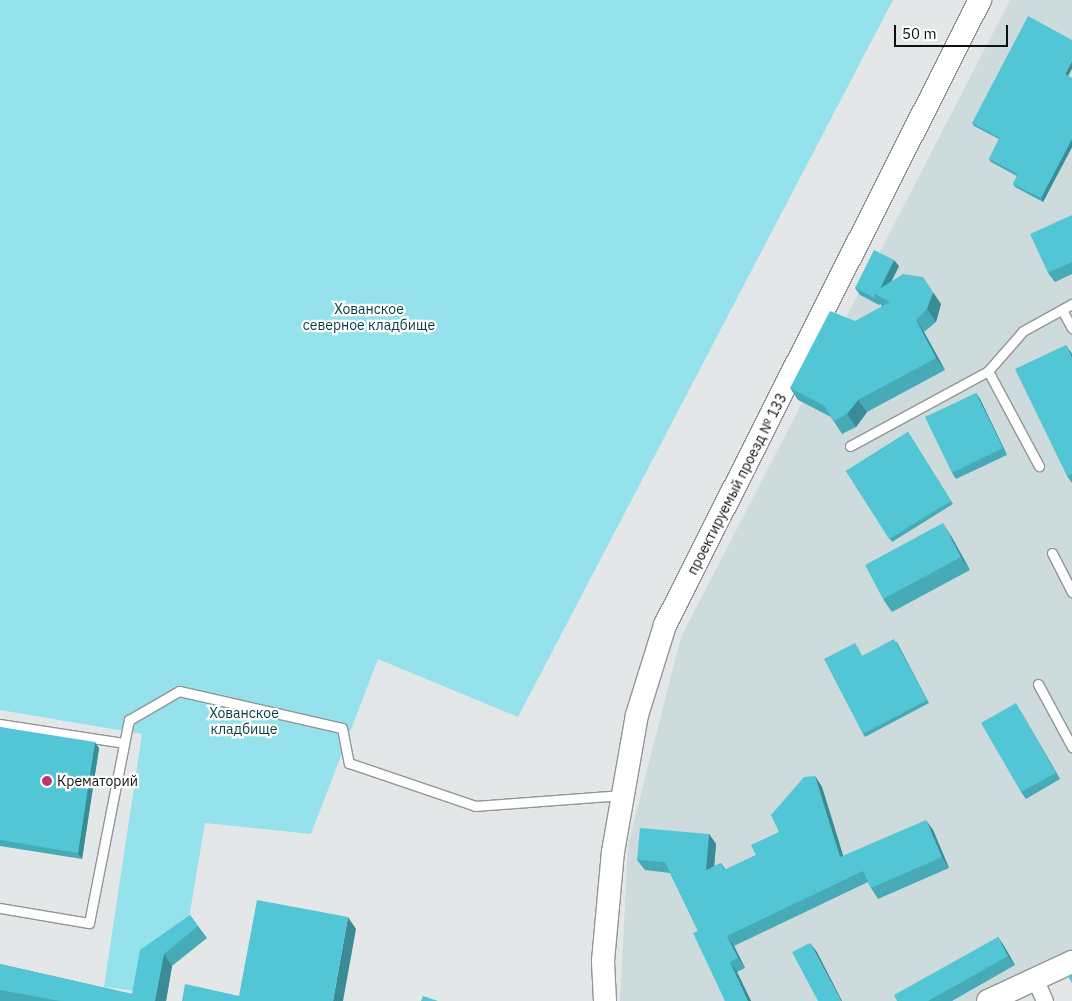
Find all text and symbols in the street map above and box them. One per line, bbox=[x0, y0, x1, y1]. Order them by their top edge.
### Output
scale bar bbox=[897, 15, 1011, 47]
text: 50 m bbox=[902, 24, 937, 43]
park label: Хованское северное кладбище bbox=[303, 301, 435, 334]
street label: проектируемый проезд № 133 bbox=[684, 390, 790, 578]
park label: Хованское кладбище bbox=[209, 705, 279, 738]
place label: Крематорий bbox=[57, 773, 138, 789]
marker: Крематорий bbox=[41, 775, 53, 787]

